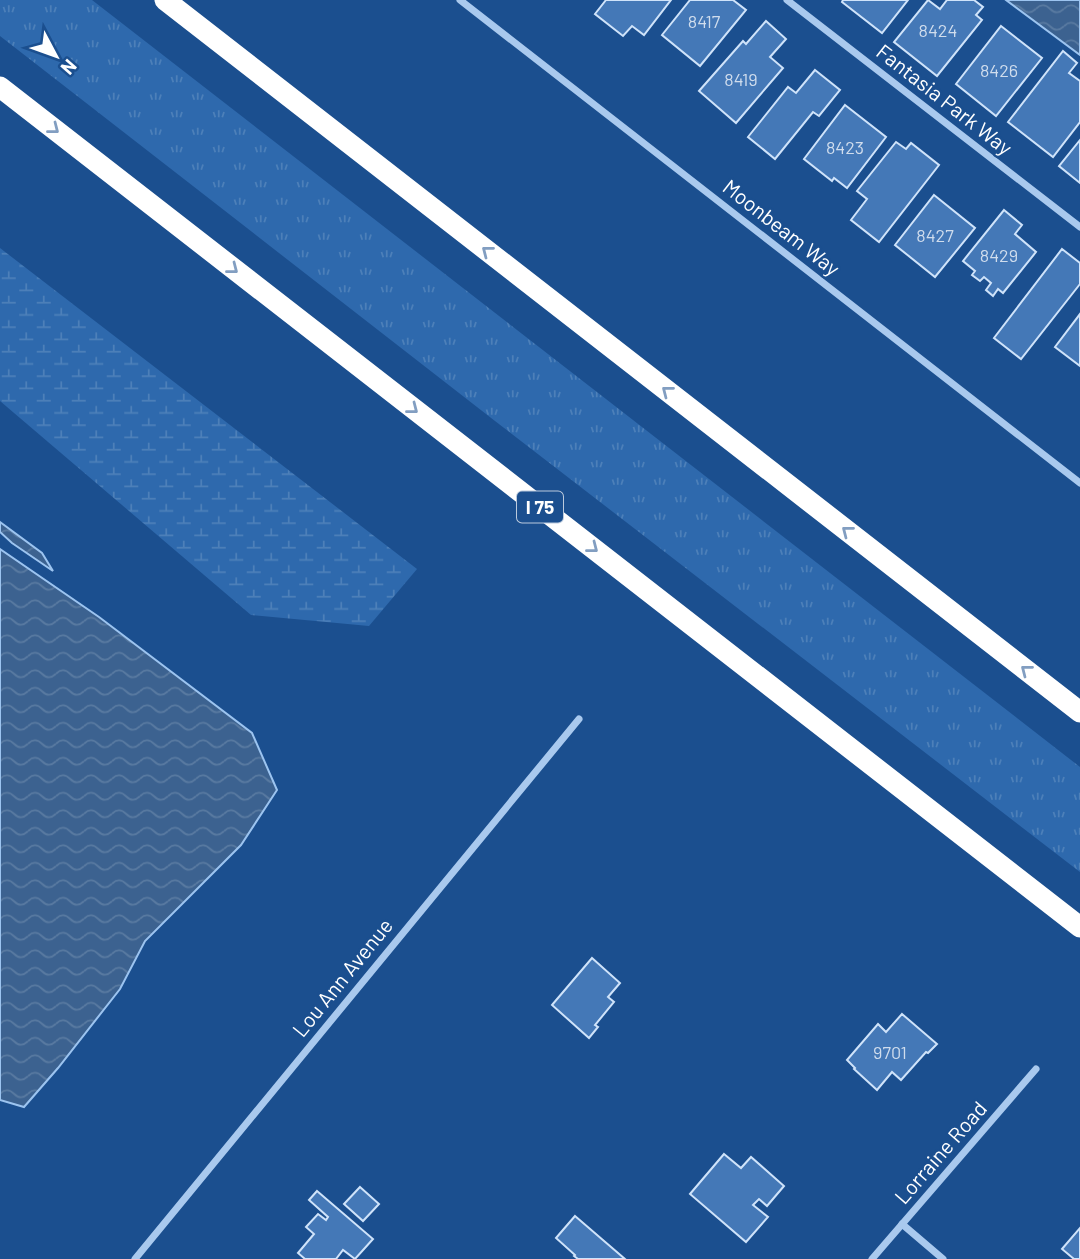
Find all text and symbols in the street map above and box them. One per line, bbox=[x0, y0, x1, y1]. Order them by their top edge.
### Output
house number: 8417 bbox=[688, 10, 721, 32]
house number: 8424 bbox=[919, 19, 957, 41]
north arrow bbox=[21, 21, 91, 91]
street label: Fantasia Park Way bbox=[872, 38, 1018, 160]
text: N bbox=[56, 55, 82, 80]
house number: 8426 bbox=[980, 59, 1018, 81]
house number: 8419 bbox=[724, 68, 758, 90]
one-way arrow bbox=[46, 121, 59, 134]
house number: 8423 bbox=[826, 136, 864, 158]
street label: Moonbeam Way bbox=[718, 173, 846, 280]
house number: 8427 bbox=[916, 224, 954, 246]
house number: 8429 bbox=[980, 244, 1018, 266]
one-way arrow bbox=[483, 247, 495, 260]
one-way arrow bbox=[226, 260, 238, 273]
one-way arrow bbox=[662, 387, 675, 400]
one-way arrow bbox=[405, 400, 418, 413]
road number: I 75 bbox=[517, 492, 563, 522]
one-way arrow bbox=[842, 526, 854, 539]
one-way arrow bbox=[585, 540, 597, 553]
one-way arrow bbox=[1021, 666, 1034, 679]
street label: Lou Ann Avenue bbox=[286, 913, 397, 1041]
house number: 9701 bbox=[873, 1041, 907, 1063]
street label: Lorraine Road bbox=[889, 1096, 991, 1208]

